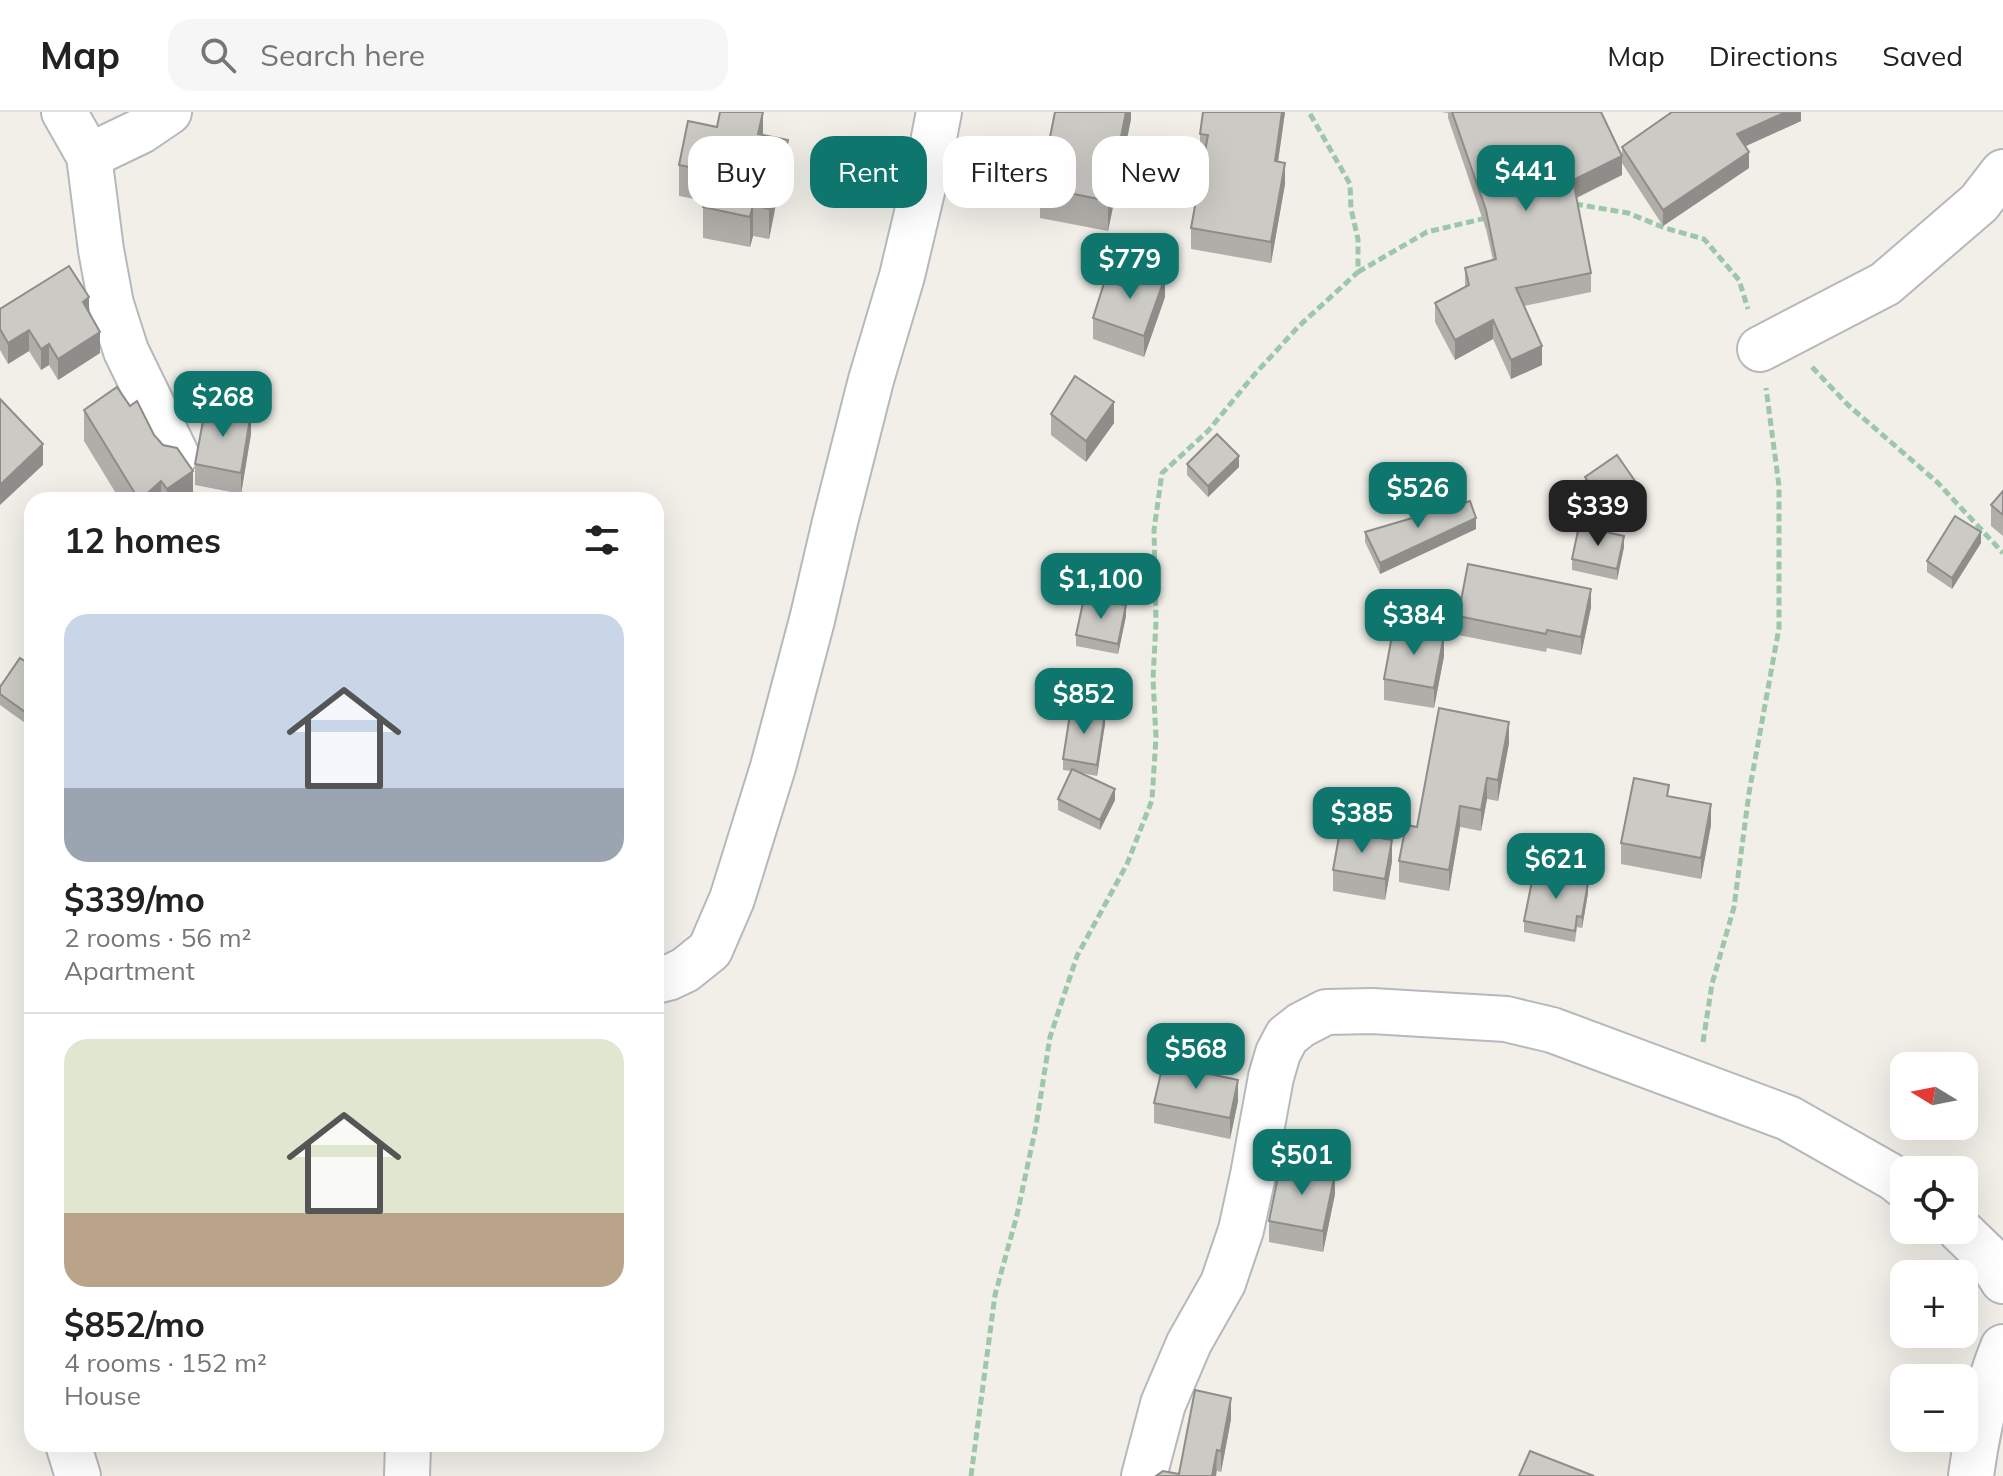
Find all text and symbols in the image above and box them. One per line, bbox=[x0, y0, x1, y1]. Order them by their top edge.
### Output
search box bbox=[168, 19, 728, 91]
text: Map bbox=[40, 31, 120, 79]
icon: search bbox=[196, 33, 240, 77]
text: Search here bbox=[260, 36, 425, 74]
text: Map bbox=[1607, 38, 1665, 73]
text: Directions bbox=[1709, 38, 1838, 73]
text: Saved bbox=[1882, 38, 1963, 73]
chip: Buy bbox=[688, 136, 794, 208]
chip: Rent bbox=[810, 136, 927, 208]
chip: Filters bbox=[943, 136, 1076, 208]
chip: New bbox=[1092, 136, 1209, 208]
pin: $441 bbox=[1479, 145, 1573, 213]
text: $441 bbox=[1495, 154, 1557, 187]
pin: $779 bbox=[1083, 233, 1177, 301]
text: $779 bbox=[1099, 242, 1161, 275]
pin: $268 bbox=[176, 371, 270, 439]
text: $268 bbox=[192, 380, 254, 413]
pin: $526 bbox=[1371, 462, 1465, 530]
text: $526 bbox=[1387, 471, 1449, 504]
pin: $339 bbox=[1551, 480, 1645, 548]
text: $339 bbox=[1567, 489, 1629, 522]
icon: filters bbox=[580, 518, 624, 562]
text: 12 homes bbox=[64, 519, 221, 562]
pin: $1,100 bbox=[1036, 553, 1166, 621]
text: $1,100 bbox=[1059, 562, 1143, 595]
pin: $384 bbox=[1367, 589, 1461, 657]
text: $384 bbox=[1383, 598, 1445, 631]
icon: home bbox=[272, 666, 416, 810]
pin: $852 bbox=[1037, 668, 1131, 736]
text: $852 bbox=[1053, 677, 1115, 710]
pin: $385 bbox=[1315, 787, 1409, 855]
text: $385 bbox=[1331, 796, 1393, 829]
pin: $621 bbox=[1509, 833, 1603, 901]
text: $621 bbox=[1525, 842, 1587, 875]
text: $339/mo bbox=[64, 878, 205, 921]
text: 2 rooms · 56 m² bbox=[64, 921, 251, 954]
text: Apartment bbox=[64, 954, 195, 987]
pin: $568 bbox=[1149, 1023, 1243, 1091]
text: $568 bbox=[1165, 1032, 1227, 1065]
north arrow bbox=[1890, 1052, 1978, 1140]
map controls bbox=[1890, 1052, 1978, 1452]
icon: home bbox=[272, 1091, 416, 1235]
pin: $501 bbox=[1255, 1129, 1349, 1197]
text: $501 bbox=[1271, 1138, 1333, 1171]
button: locate bbox=[1890, 1156, 1978, 1244]
button: + bbox=[1890, 1260, 1978, 1348]
text: $852/mo bbox=[64, 1303, 205, 1346]
text: 4 rooms · 152 m² bbox=[64, 1346, 267, 1379]
button: − bbox=[1890, 1364, 1978, 1452]
text: House bbox=[64, 1379, 141, 1412]

